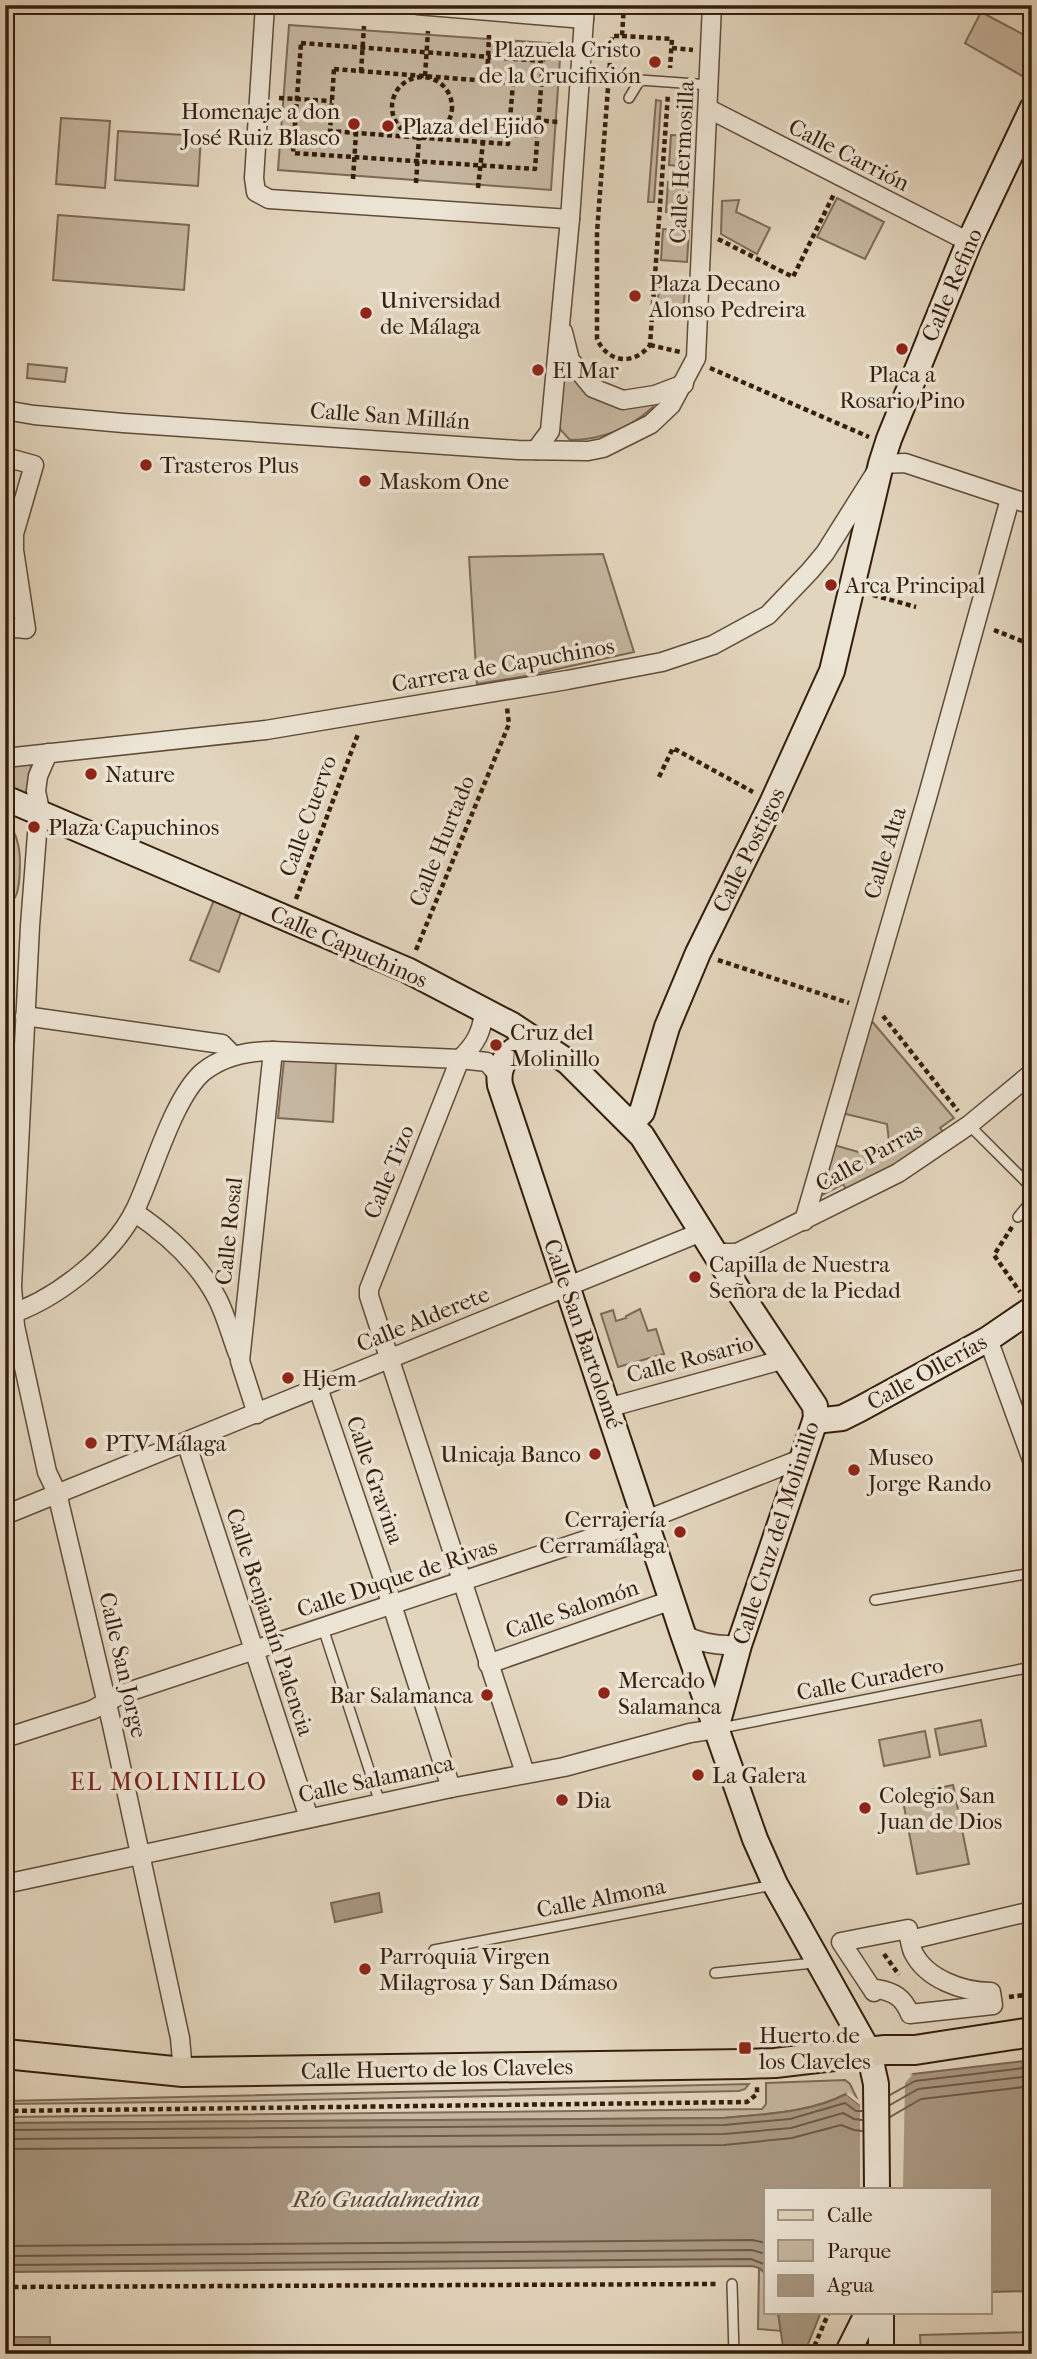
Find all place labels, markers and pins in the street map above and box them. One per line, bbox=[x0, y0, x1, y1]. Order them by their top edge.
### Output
place label: Plazuela Cristo de la Crucifixión bbox=[479, 36, 642, 89]
marker: Plazuela Cristo de la Crucifixión bbox=[647, 54, 663, 70]
place label: Homenaje a don José Ruiz Blasco bbox=[180, 98, 341, 151]
place label: Plaza del Ejido bbox=[402, 113, 544, 140]
marker: Homenaje a don José Ruiz Blasco bbox=[346, 116, 362, 132]
marker: Plaza del Ejido bbox=[380, 118, 396, 134]
place label: Plaza Decano Alonso Pedreira bbox=[648, 270, 806, 323]
place label: Universidad de Málaga bbox=[380, 287, 501, 340]
marker: Plaza Decano Alonso Pedreira bbox=[627, 288, 643, 304]
marker: Universidad de Málaga bbox=[358, 305, 374, 321]
marker: Placa a Rosario Pino bbox=[894, 341, 910, 357]
place label: El Mar bbox=[552, 357, 619, 384]
place label: Placa a Rosario Pino bbox=[839, 361, 965, 414]
marker: El Mar bbox=[530, 362, 546, 378]
place label: Trasteros Plus bbox=[160, 452, 299, 479]
marker: Trasteros Plus bbox=[138, 457, 154, 473]
place label: Maskom One bbox=[379, 468, 509, 495]
marker: Maskom One bbox=[357, 473, 373, 489]
place label: Arca Principal bbox=[844, 572, 986, 599]
marker: Arca Principal bbox=[823, 577, 839, 593]
place label: Nature bbox=[105, 761, 175, 788]
marker: Nature bbox=[83, 766, 99, 782]
place label: Plaza Capuchinos bbox=[48, 814, 219, 841]
marker: Plaza Capuchinos bbox=[26, 819, 42, 835]
place label: Cruz del Molinillo bbox=[510, 1019, 600, 1072]
marker: Cruz del Molinillo bbox=[488, 1037, 504, 1053]
place label: Capilla de Nuestra Señora de la Piedad bbox=[709, 1251, 901, 1304]
marker: Capilla de Nuestra Señora de la Piedad bbox=[687, 1269, 703, 1285]
place label: Hjem bbox=[302, 1365, 357, 1392]
marker: Hjem bbox=[280, 1370, 296, 1386]
place label: PTV Málaga bbox=[105, 1430, 227, 1457]
marker: PTV Málaga bbox=[83, 1435, 99, 1451]
place label: Unicaja Banco bbox=[440, 1441, 581, 1468]
place label: Museo Jorge Rando bbox=[866, 1444, 991, 1497]
marker: Unicaja Banco bbox=[587, 1446, 603, 1462]
marker: Museo Jorge Rando bbox=[846, 1462, 862, 1478]
place label: Cerrajería Cerramálaga bbox=[539, 1506, 666, 1559]
marker: Cerrajería Cerramálaga bbox=[672, 1524, 688, 1540]
place label: Mercado Salamanca bbox=[618, 1667, 722, 1720]
place label: Bar Salamanca bbox=[329, 1682, 473, 1709]
marker: Mercado Salamanca bbox=[596, 1685, 612, 1701]
marker: Bar Salamanca bbox=[479, 1687, 495, 1703]
place label: La Galera bbox=[712, 1762, 807, 1789]
marker: La Galera bbox=[690, 1767, 706, 1783]
place label: Colegio San Juan de Dios bbox=[877, 1782, 1002, 1835]
place label: Dia bbox=[576, 1787, 611, 1814]
marker: Dia bbox=[554, 1792, 570, 1808]
marker: Colegio San Juan de Dios bbox=[857, 1800, 873, 1816]
place label: Parroquia Virgen Milagrosa y San Dámaso bbox=[379, 1943, 618, 1996]
marker: Parroquia Virgen Milagrosa y San Dámaso bbox=[357, 1961, 373, 1977]
place label: Huerto de los Claveles bbox=[758, 2022, 871, 2075]
marker: Huerto de los Claveles bbox=[737, 2040, 753, 2056]

